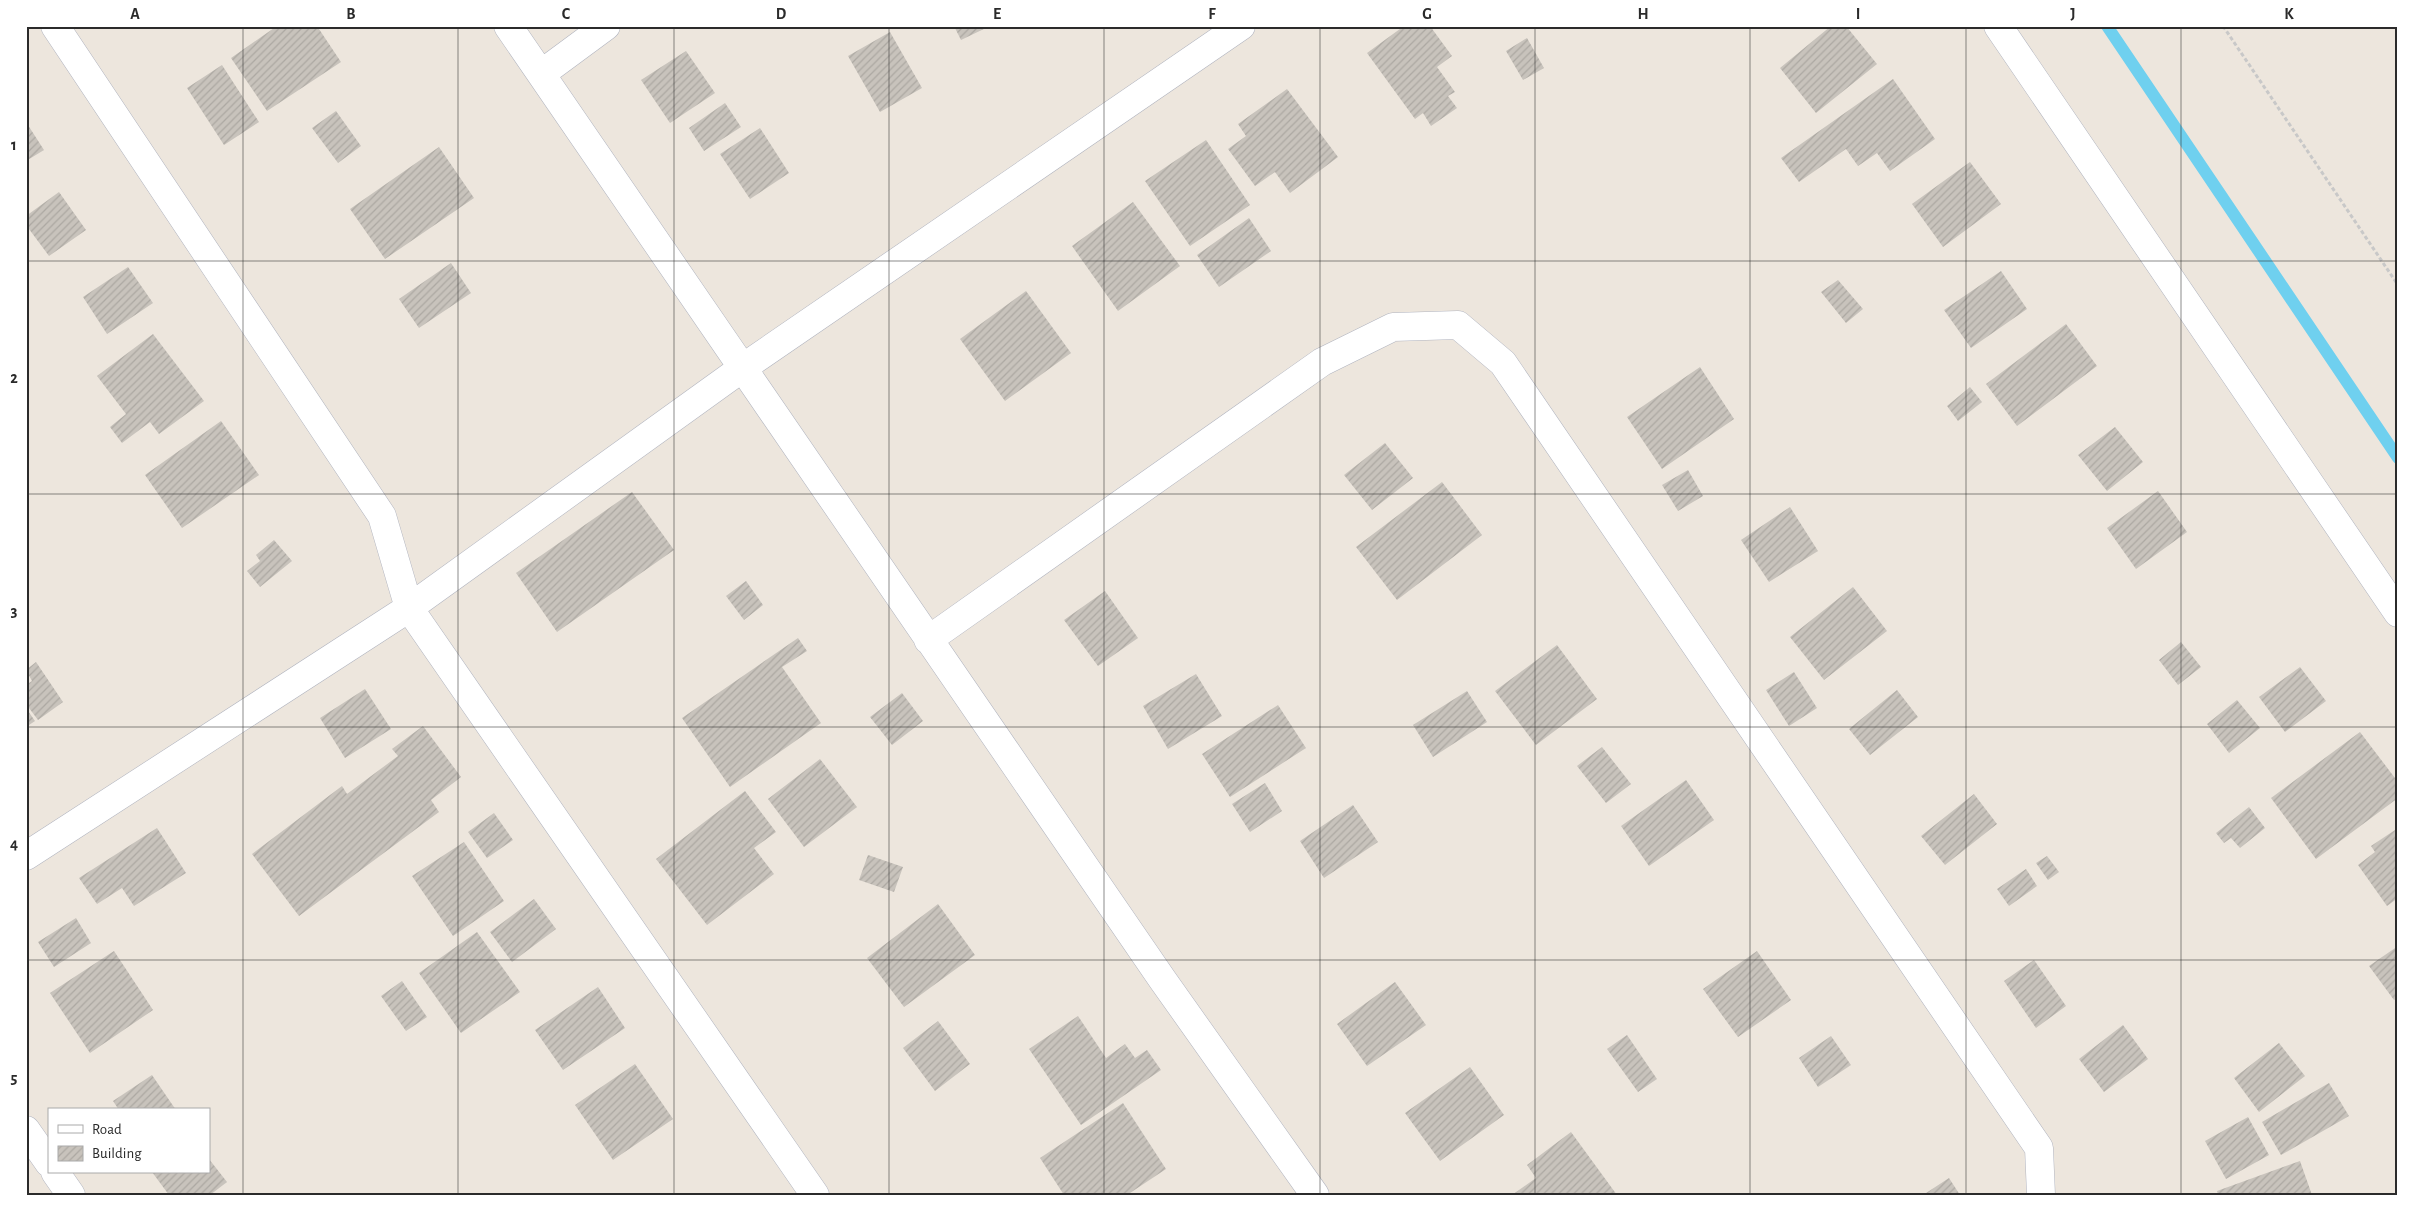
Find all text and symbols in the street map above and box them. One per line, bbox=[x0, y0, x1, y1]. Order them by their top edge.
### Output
text: A bbox=[130, 6, 140, 22]
text: B bbox=[346, 6, 356, 22]
text: C bbox=[562, 6, 571, 22]
text: D bbox=[776, 6, 787, 22]
text: E bbox=[993, 6, 1001, 22]
text: F bbox=[1208, 6, 1216, 22]
text: G bbox=[1422, 6, 1432, 22]
text: H bbox=[1637, 6, 1649, 22]
text: I bbox=[1856, 6, 1860, 22]
text: J bbox=[2070, 6, 2076, 22]
text: K bbox=[2284, 6, 2294, 22]
text: 1 bbox=[11, 137, 17, 153]
text: 2 bbox=[10, 370, 18, 386]
text: 3 bbox=[11, 603, 18, 619]
text: 4 bbox=[10, 836, 18, 852]
text: 5 bbox=[11, 1070, 18, 1086]
legend bbox=[48, 1108, 210, 1174]
text: Road bbox=[92, 1122, 122, 1137]
text: Building bbox=[92, 1146, 142, 1161]

